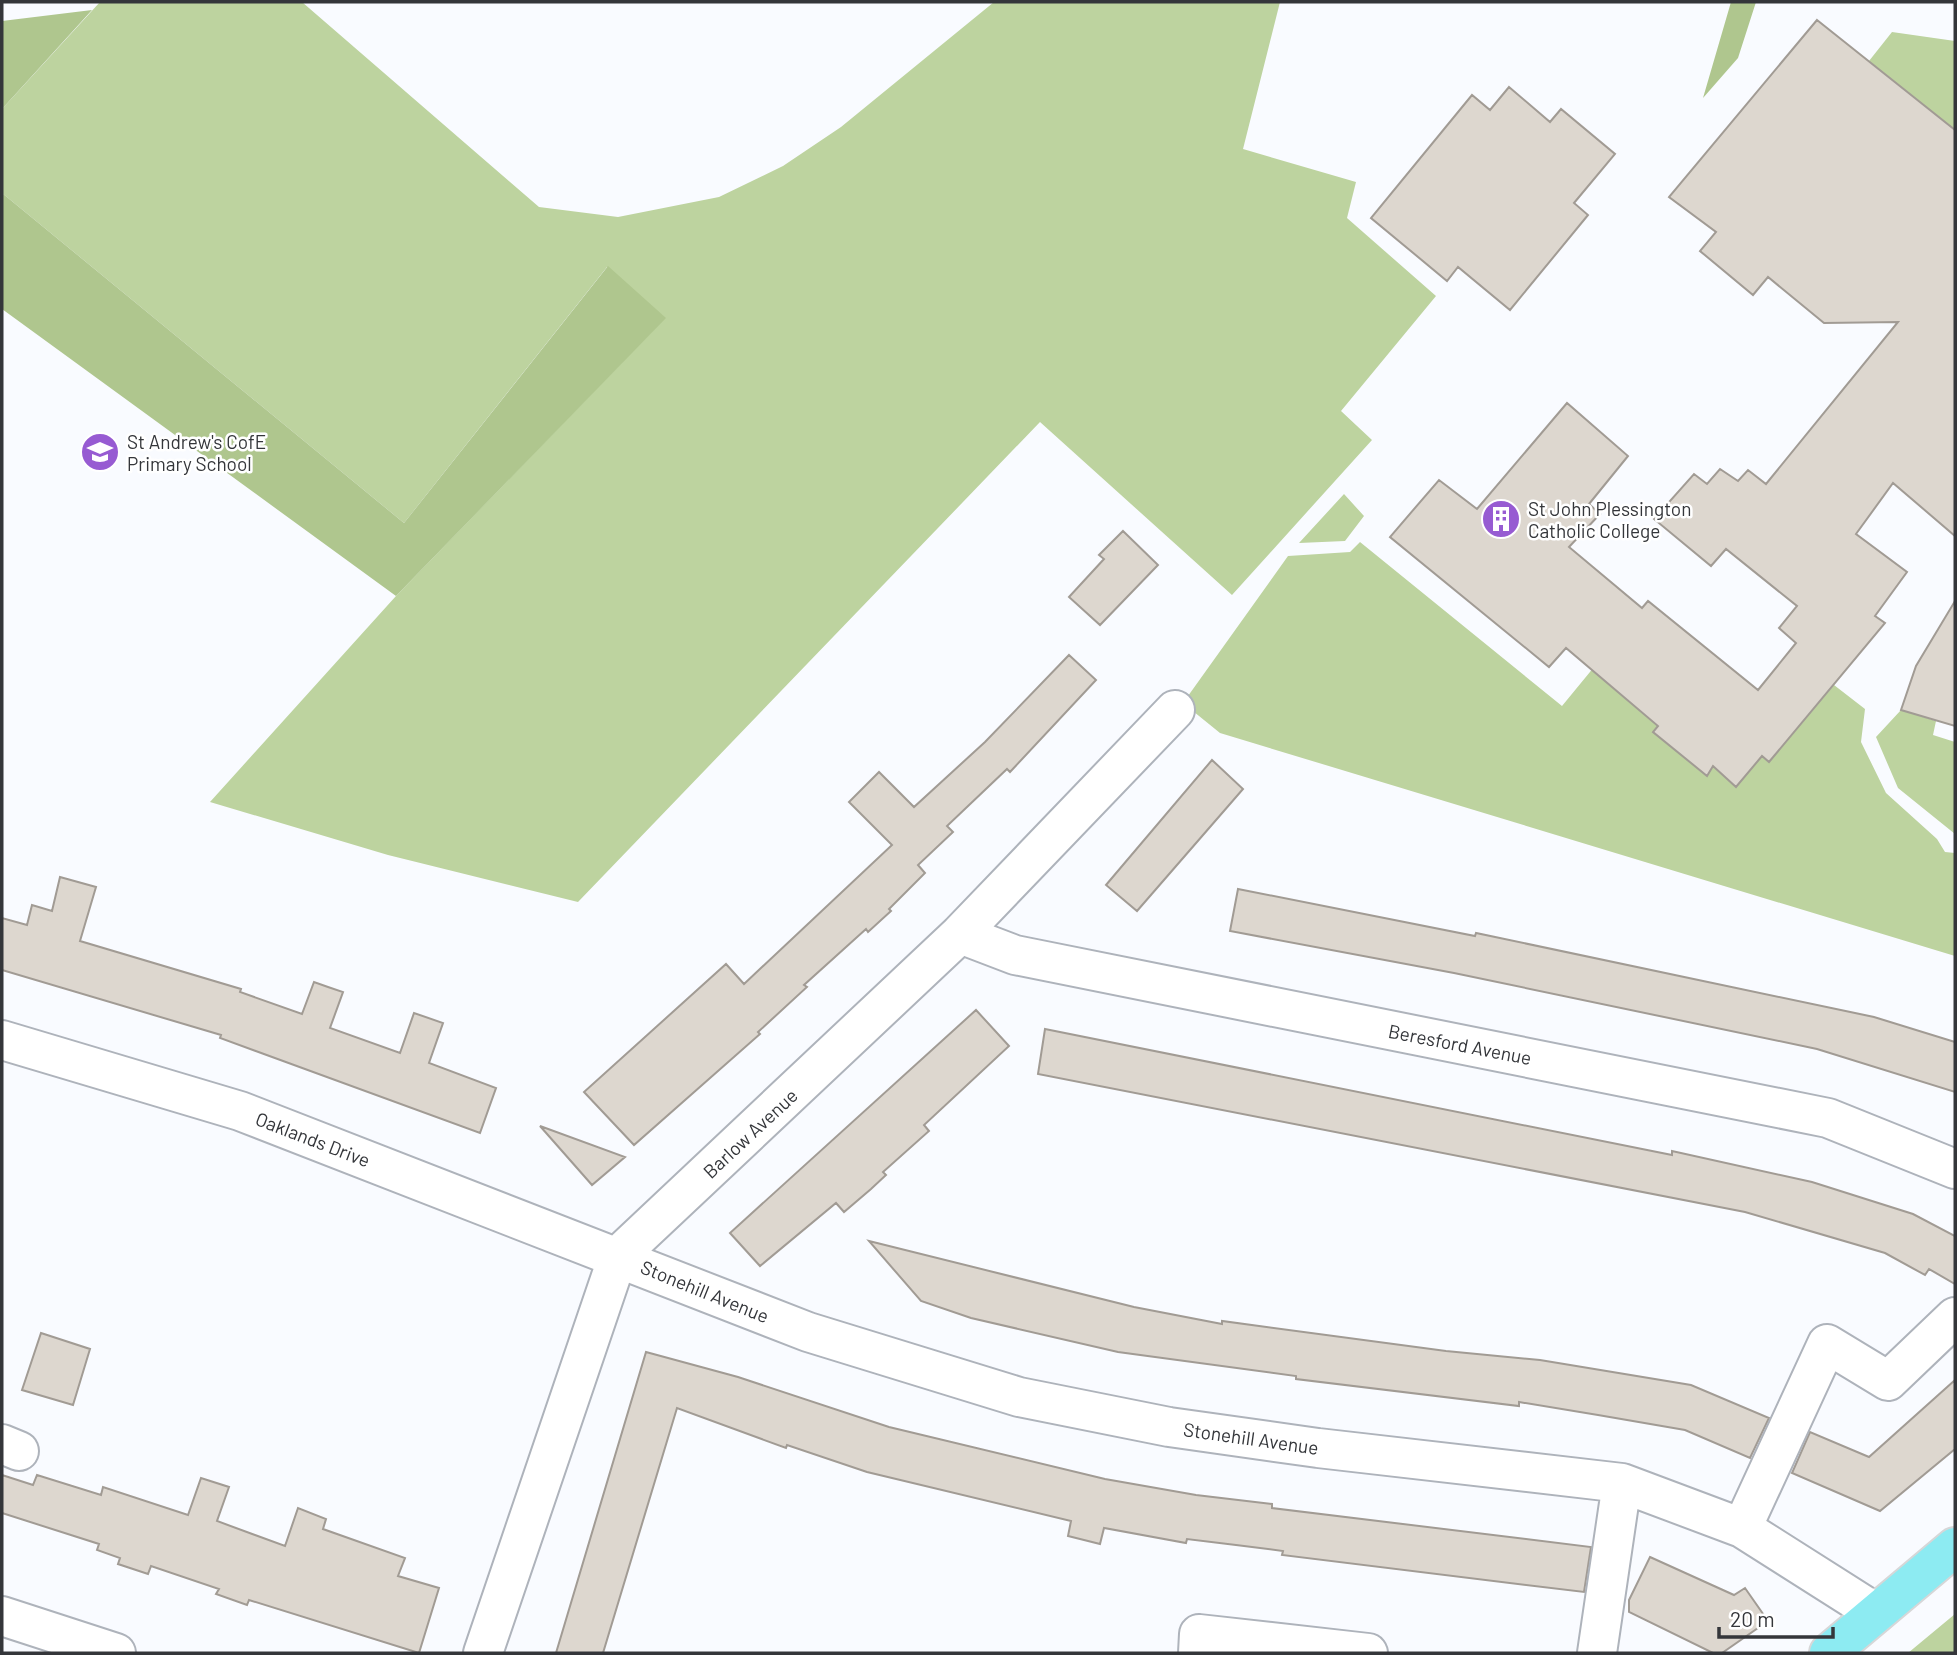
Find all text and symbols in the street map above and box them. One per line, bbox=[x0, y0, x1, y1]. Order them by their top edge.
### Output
place label: St Andrew's CofE Primary School bbox=[127, 430, 266, 475]
school or university icon: St Andrew's CofE Primary School bbox=[79, 431, 121, 473]
place label: St John Plessington Catholic College bbox=[1528, 497, 1691, 542]
building icon: St John Plessington Catholic College bbox=[1480, 498, 1522, 540]
street label: Beresford Avenue bbox=[1386, 1019, 1534, 1069]
street label: Barlow Avenue bbox=[698, 1083, 802, 1183]
street label: Oaklands Drive bbox=[253, 1107, 373, 1171]
street label: Stonehill Avenue bbox=[637, 1255, 773, 1327]
street label: Stonehill Avenue bbox=[1182, 1417, 1320, 1459]
scale bar bbox=[1719, 1596, 1833, 1640]
text: 20 m bbox=[1730, 1606, 1775, 1631]

